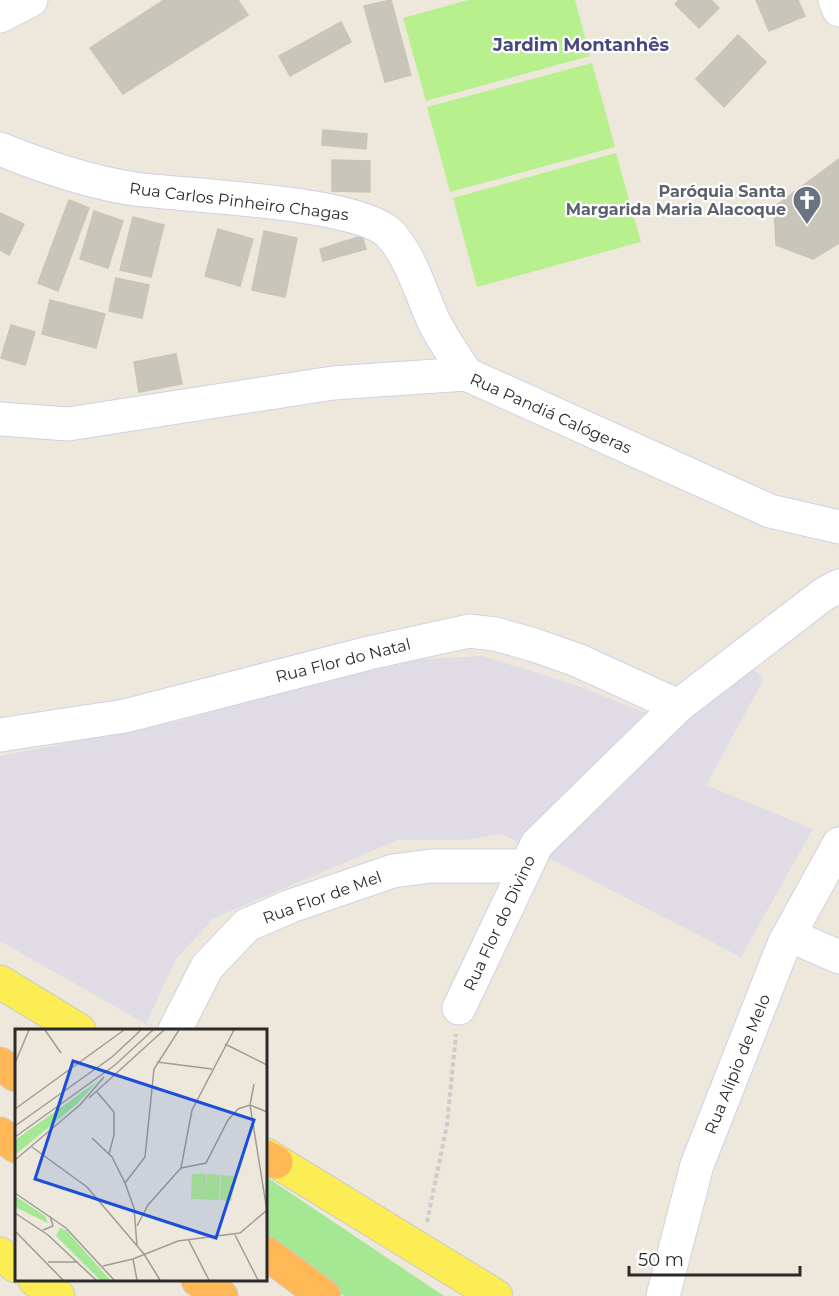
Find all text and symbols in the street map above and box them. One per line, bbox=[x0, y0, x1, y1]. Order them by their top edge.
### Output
district label: Jardim Montanhês bbox=[492, 34, 670, 56]
street label: Rua Carlos Pinheiro Chagas bbox=[128, 179, 350, 224]
place label: Paróquia Santa Margarida Maria Alacoque bbox=[566, 182, 786, 219]
church icon: Paróquia Santa Margarida Maria Alacoque bbox=[791, 184, 823, 226]
street label: Rua Pandiá Calógeras bbox=[467, 369, 635, 458]
street label: Rua Flor do Natal bbox=[274, 635, 413, 686]
street label: Rua Flor do Divino bbox=[460, 852, 539, 994]
street label: Rua Flor de Mel bbox=[260, 867, 384, 928]
street label: Rua Alípio de Melo bbox=[701, 991, 774, 1137]
inset map bbox=[15, 1029, 267, 1281]
scale bar bbox=[629, 1239, 800, 1277]
text: 50 m bbox=[638, 1249, 684, 1271]

